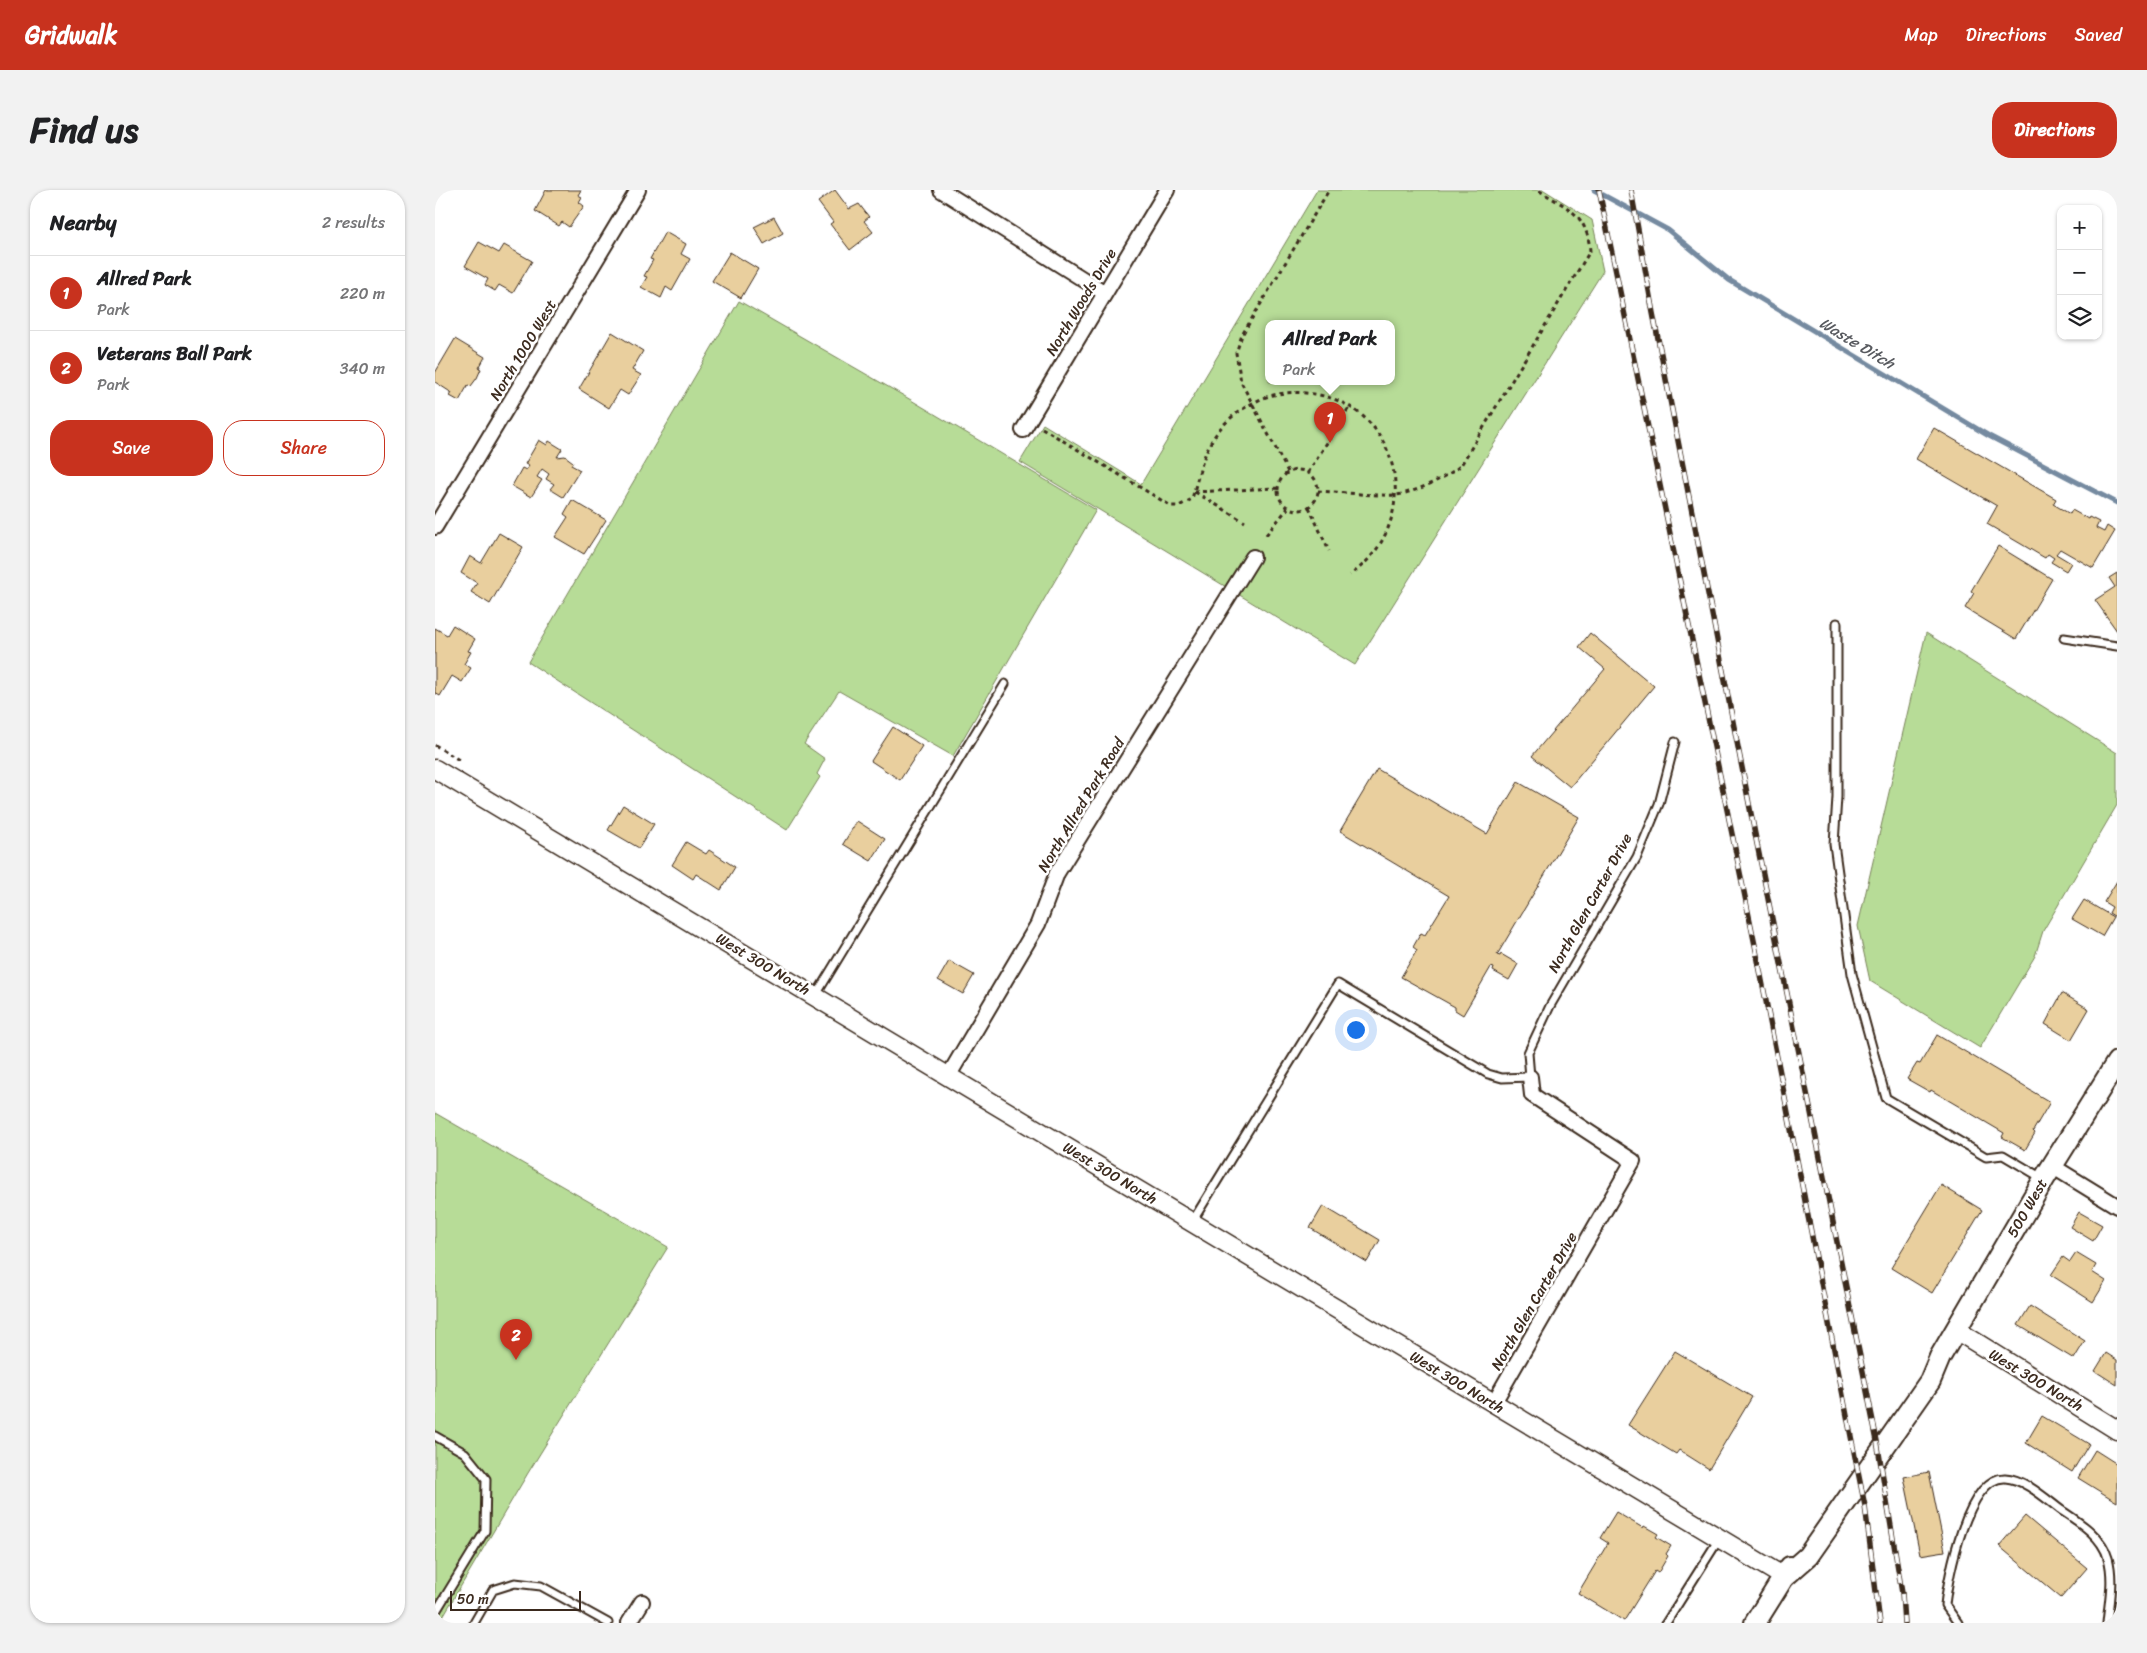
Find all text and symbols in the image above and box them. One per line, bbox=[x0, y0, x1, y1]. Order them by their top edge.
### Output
text: Gridwalk bbox=[25, 14, 117, 56]
text: Map bbox=[1905, 19, 1938, 51]
text: Directions bbox=[1966, 19, 2047, 51]
text: Saved bbox=[2075, 19, 2122, 51]
text: Find us bbox=[30, 99, 138, 161]
button: Directions bbox=[1992, 102, 2117, 158]
text: Nearby bbox=[50, 204, 116, 242]
map controls bbox=[2057, 205, 2102, 340]
button: + bbox=[2057, 205, 2102, 250]
text: 2 results bbox=[322, 208, 385, 237]
street label: North Woods Drive bbox=[1038, 243, 1124, 361]
button: − bbox=[2057, 250, 2102, 295]
text: Allred Park bbox=[97, 262, 192, 295]
text: 1 bbox=[63, 279, 69, 308]
text: 220 m bbox=[340, 279, 385, 308]
street label: North 1000 West bbox=[482, 294, 564, 406]
text: Park bbox=[97, 295, 130, 324]
button: layers bbox=[2057, 295, 2102, 340]
water label: Waste Ditch bbox=[1814, 309, 1902, 378]
popup bbox=[1265, 320, 1395, 385]
text: Allred Park bbox=[1283, 322, 1377, 355]
text: Veterans Ball Park bbox=[97, 337, 252, 370]
text: 2 bbox=[61, 354, 71, 383]
text: 340 m bbox=[340, 354, 385, 383]
text: Park bbox=[1283, 355, 1315, 384]
text: Park bbox=[97, 370, 130, 399]
pin: 1 bbox=[1314, 402, 1346, 443]
button: Save bbox=[50, 420, 213, 476]
button: Share bbox=[223, 420, 385, 476]
street label: North Allred Park Road bbox=[1030, 732, 1132, 877]
street label: North Glen Carter Drive bbox=[1541, 828, 1639, 978]
street label: West 300 North bbox=[711, 925, 815, 1003]
your location bbox=[1343, 1017, 1369, 1043]
street label: West 300 North bbox=[1058, 1134, 1162, 1212]
street label: 500 West bbox=[2000, 1173, 2055, 1243]
street label: North Glen Carter Drive bbox=[1484, 1227, 1584, 1375]
pin: 2 bbox=[500, 1319, 532, 1360]
street label: West 300 North bbox=[1984, 1341, 2088, 1419]
street label: West 300 North bbox=[1405, 1343, 1509, 1421]
text: 50 m bbox=[457, 1587, 489, 1612]
scale bar bbox=[450, 1588, 581, 1611]

